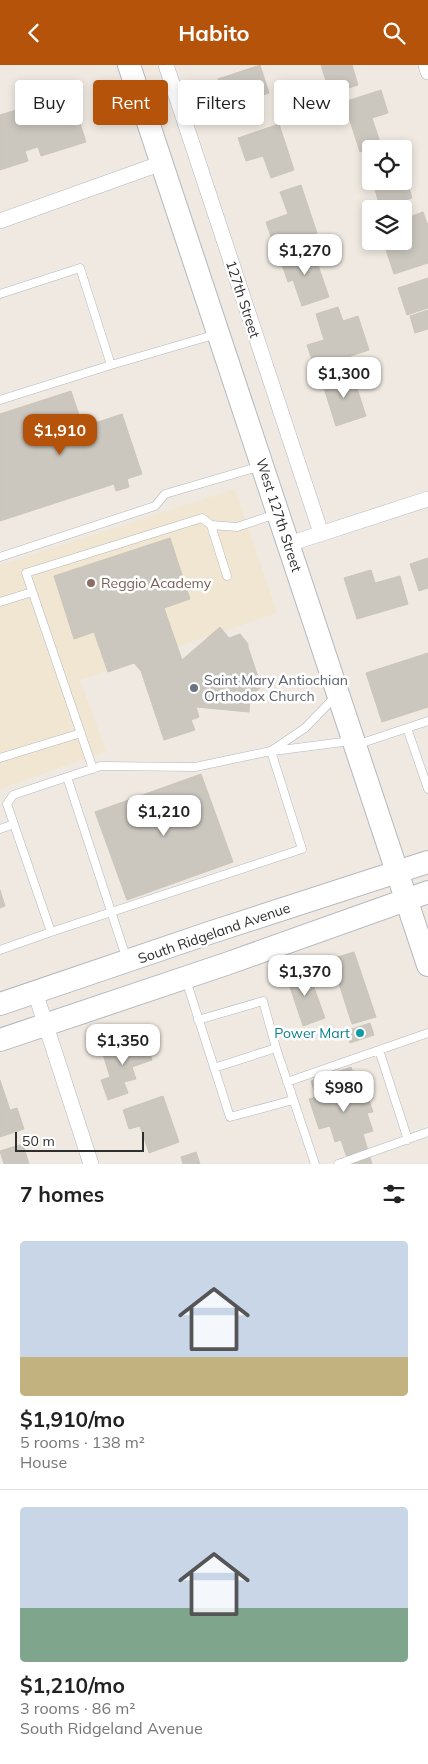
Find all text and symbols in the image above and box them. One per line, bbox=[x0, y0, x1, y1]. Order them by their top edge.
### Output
icon: back bbox=[20, 19, 48, 47]
text: Habito bbox=[178, 19, 250, 47]
icon: search bbox=[380, 19, 408, 47]
chip: Buy bbox=[15, 80, 83, 125]
chip: Rent bbox=[93, 80, 168, 125]
chip: Filters bbox=[178, 80, 264, 125]
chip: New bbox=[274, 80, 349, 125]
map controls bbox=[362, 140, 412, 250]
button: locate bbox=[362, 140, 412, 190]
button: layers bbox=[362, 200, 412, 250]
pin: $1,270 bbox=[264, 233, 346, 276]
text: $1,270 bbox=[279, 240, 331, 260]
street label: 127th Street bbox=[222, 258, 264, 340]
pin: $1,300 bbox=[303, 357, 385, 399]
text: $1,300 bbox=[318, 363, 370, 383]
pin: $1,910 bbox=[19, 413, 101, 456]
text: $1,910 bbox=[34, 420, 86, 440]
street label: West 127th Street bbox=[252, 456, 306, 574]
place label: Reggio Academy bbox=[101, 574, 212, 592]
marker: Reggio Academy bbox=[85, 577, 97, 589]
place label: Saint Mary Antiochian Orthodox Church bbox=[204, 671, 348, 705]
marker: Saint Mary Antiochian Orthodox Church bbox=[188, 682, 200, 694]
pin: $1,210 bbox=[123, 795, 205, 837]
text: $1,210 bbox=[138, 801, 190, 821]
street label: South Ridgeland Avenue bbox=[136, 898, 292, 968]
pin: $1,370 bbox=[264, 955, 346, 997]
text: $1,370 bbox=[279, 961, 331, 981]
pin: $1,350 bbox=[82, 1023, 164, 1066]
place label: Power Mart bbox=[274, 1024, 350, 1042]
marker: Power Mart bbox=[354, 1027, 366, 1039]
text: $1,350 bbox=[97, 1030, 149, 1050]
pin: $980 bbox=[314, 1071, 374, 1113]
text: $980 bbox=[325, 1077, 363, 1097]
scale bar bbox=[15, 1129, 144, 1152]
text: 50 m bbox=[22, 1132, 55, 1150]
icon: filters bbox=[380, 1180, 408, 1208]
text: 7 homes bbox=[20, 1181, 104, 1207]
icon: home bbox=[169, 1274, 259, 1364]
text: $1,910/mo bbox=[20, 1406, 125, 1432]
text: 5 rooms · 138 m² bbox=[20, 1432, 145, 1452]
text: House bbox=[20, 1452, 67, 1472]
icon: home bbox=[169, 1539, 259, 1629]
text: $1,210/mo bbox=[20, 1672, 125, 1698]
text: 3 rooms · 86 m² bbox=[20, 1698, 135, 1718]
text: South Ridgeland Avenue bbox=[20, 1718, 203, 1738]

